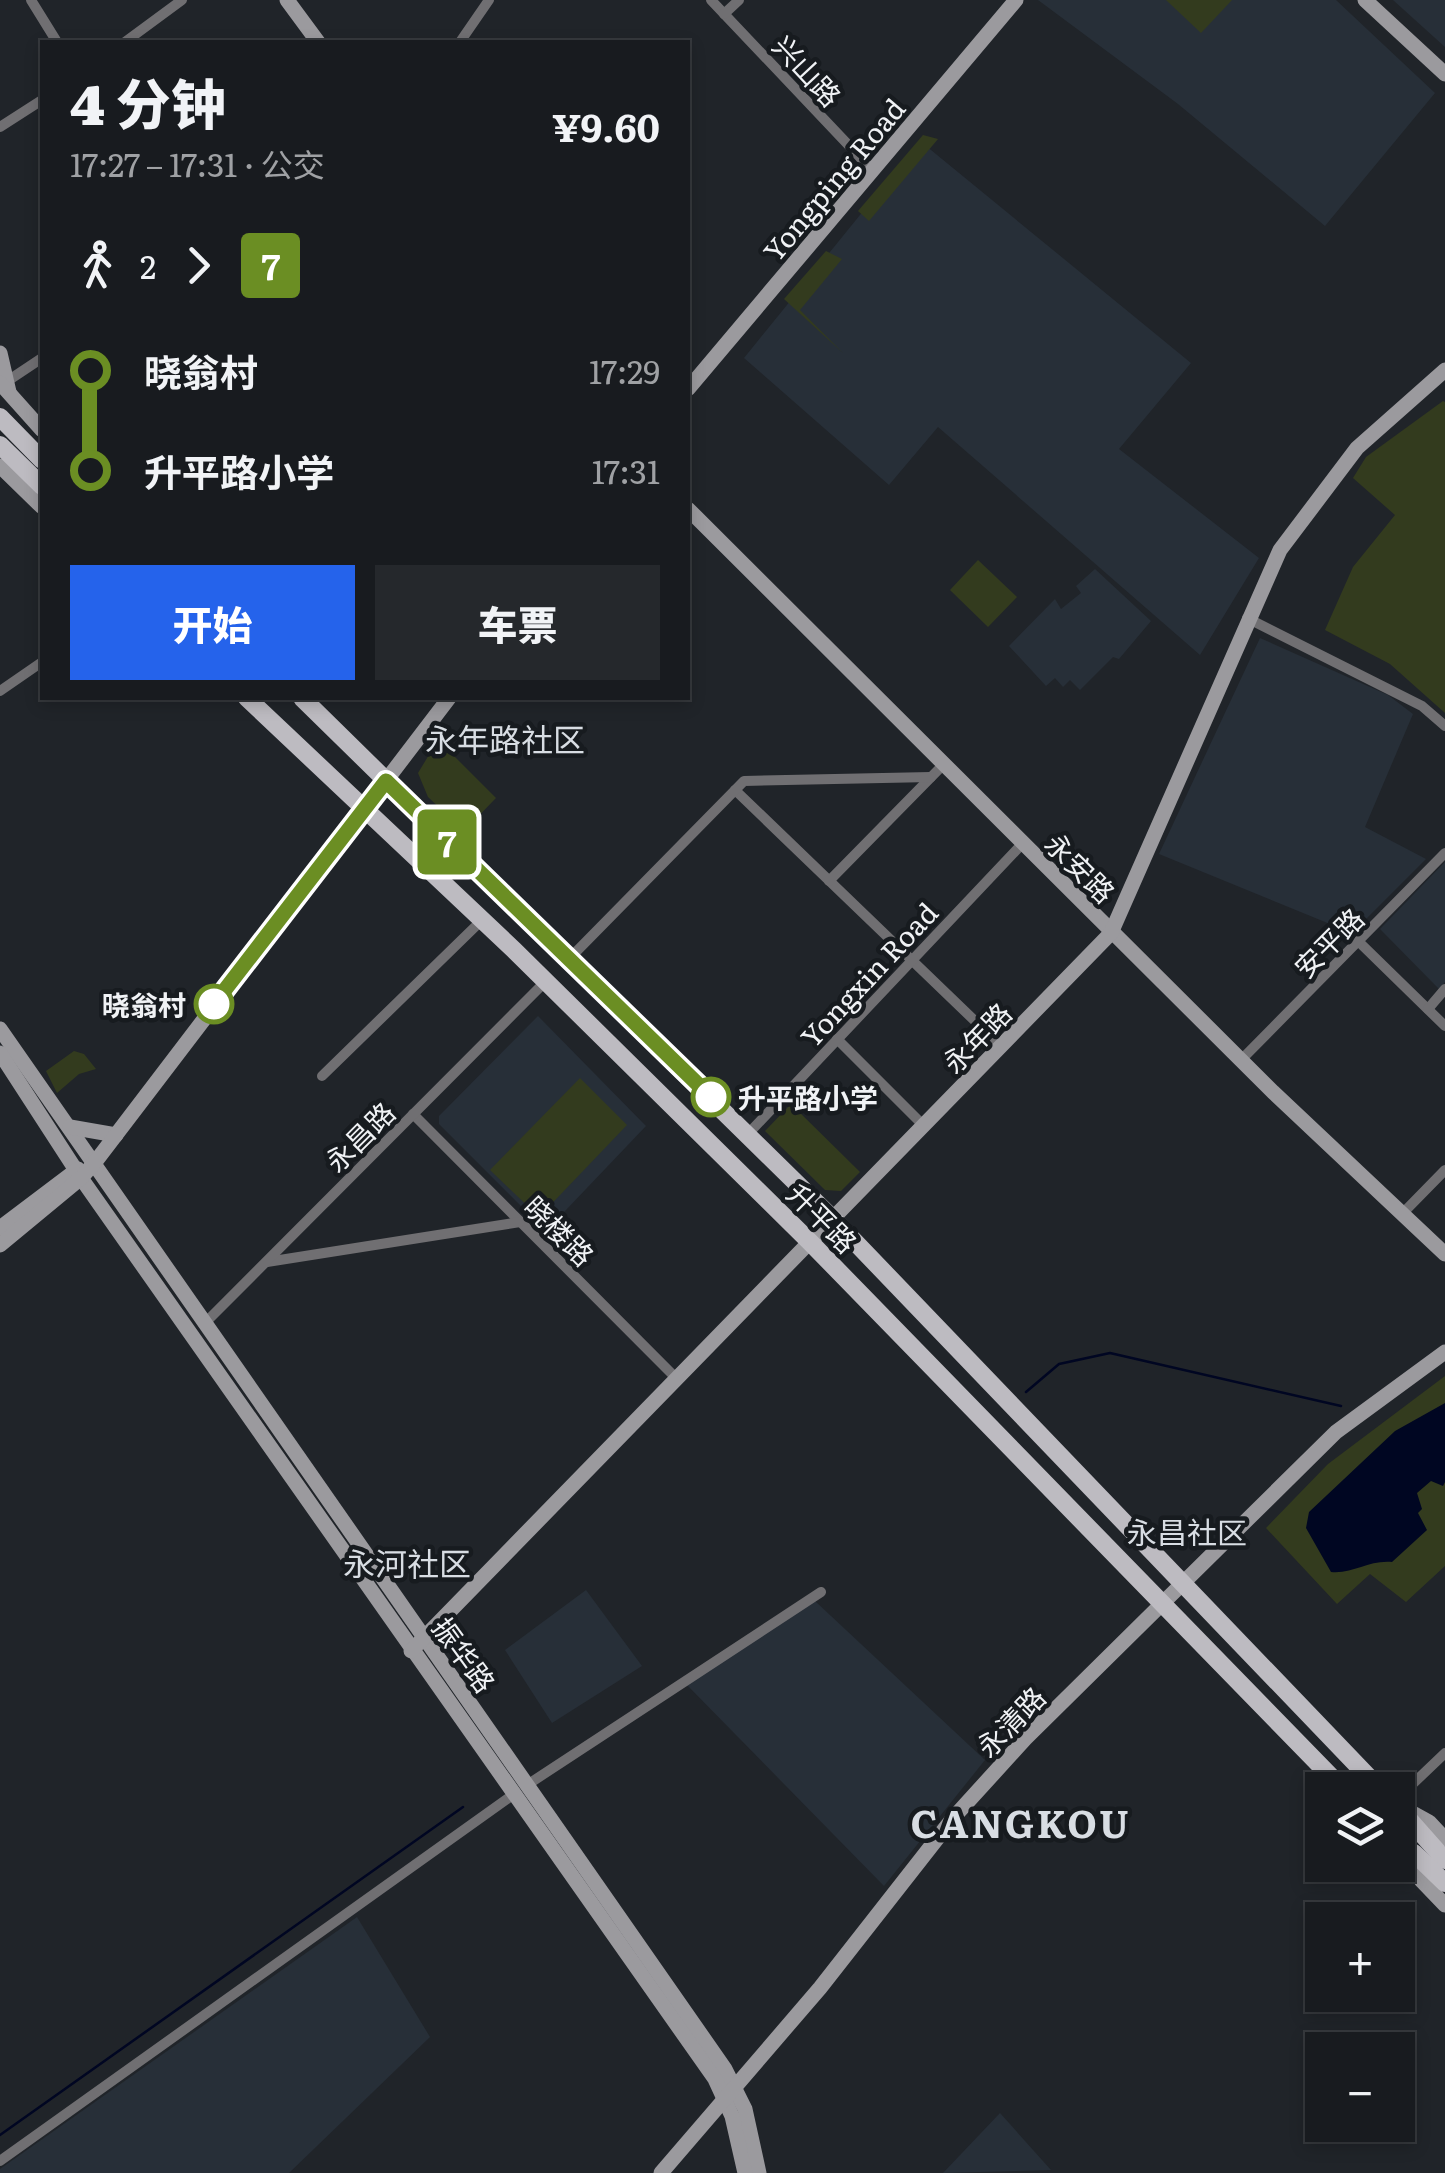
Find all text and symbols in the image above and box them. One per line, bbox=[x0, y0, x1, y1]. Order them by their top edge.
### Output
street label: 兴山路 bbox=[764, 25, 852, 115]
text: 4 分钟 bbox=[70, 60, 226, 142]
street label: Yongping Road bbox=[752, 88, 914, 270]
text: ¥9.60 bbox=[552, 97, 660, 154]
text: 17:27 – 17:31 · 公交 bbox=[70, 139, 325, 187]
icon: walk bbox=[70, 238, 125, 293]
icon: forward bbox=[171, 238, 226, 293]
text: 7 bbox=[261, 239, 280, 291]
text: 2 bbox=[140, 241, 156, 289]
text: 晓翁村 bbox=[144, 342, 258, 399]
text: 17:29 bbox=[589, 346, 660, 394]
text: 升平路小学 bbox=[144, 442, 334, 499]
text: 17:31 bbox=[592, 446, 660, 494]
button: 开始 bbox=[70, 565, 355, 680]
button: 车票 bbox=[375, 565, 660, 680]
district label: 永年路社区 bbox=[425, 714, 585, 762]
line badge: 7 bbox=[414, 810, 480, 874]
text: 7 bbox=[437, 816, 457, 868]
street label: 永安路 bbox=[1036, 822, 1126, 912]
street label: Yongxin Road bbox=[790, 892, 946, 1056]
street label: 安平路 bbox=[1283, 897, 1373, 987]
place label: 晓翁村 bbox=[102, 983, 186, 1025]
marker: 晓翁村 bbox=[195, 985, 233, 1023]
street label: 永年路 bbox=[932, 992, 1020, 1082]
place label: 升平路小学 bbox=[738, 1076, 878, 1118]
marker: 升平路小学 bbox=[692, 1078, 730, 1116]
street label: 永昌路 bbox=[314, 1091, 404, 1181]
street label: 升平路 bbox=[778, 1172, 868, 1262]
street label: 晓楼路 bbox=[515, 1185, 605, 1275]
district label: 永昌社区 bbox=[1127, 1509, 1247, 1553]
district label: 永河社区 bbox=[343, 1538, 471, 1586]
street label: 振华路 bbox=[423, 1608, 507, 1700]
street label: 永清路 bbox=[966, 1676, 1054, 1766]
map controls bbox=[1305, 1772, 1415, 2142]
button: layers bbox=[1305, 1772, 1415, 1882]
district label: CANGKOU bbox=[911, 1793, 1131, 1850]
button: + bbox=[1305, 1902, 1415, 2012]
button: − bbox=[1305, 2032, 1415, 2142]

